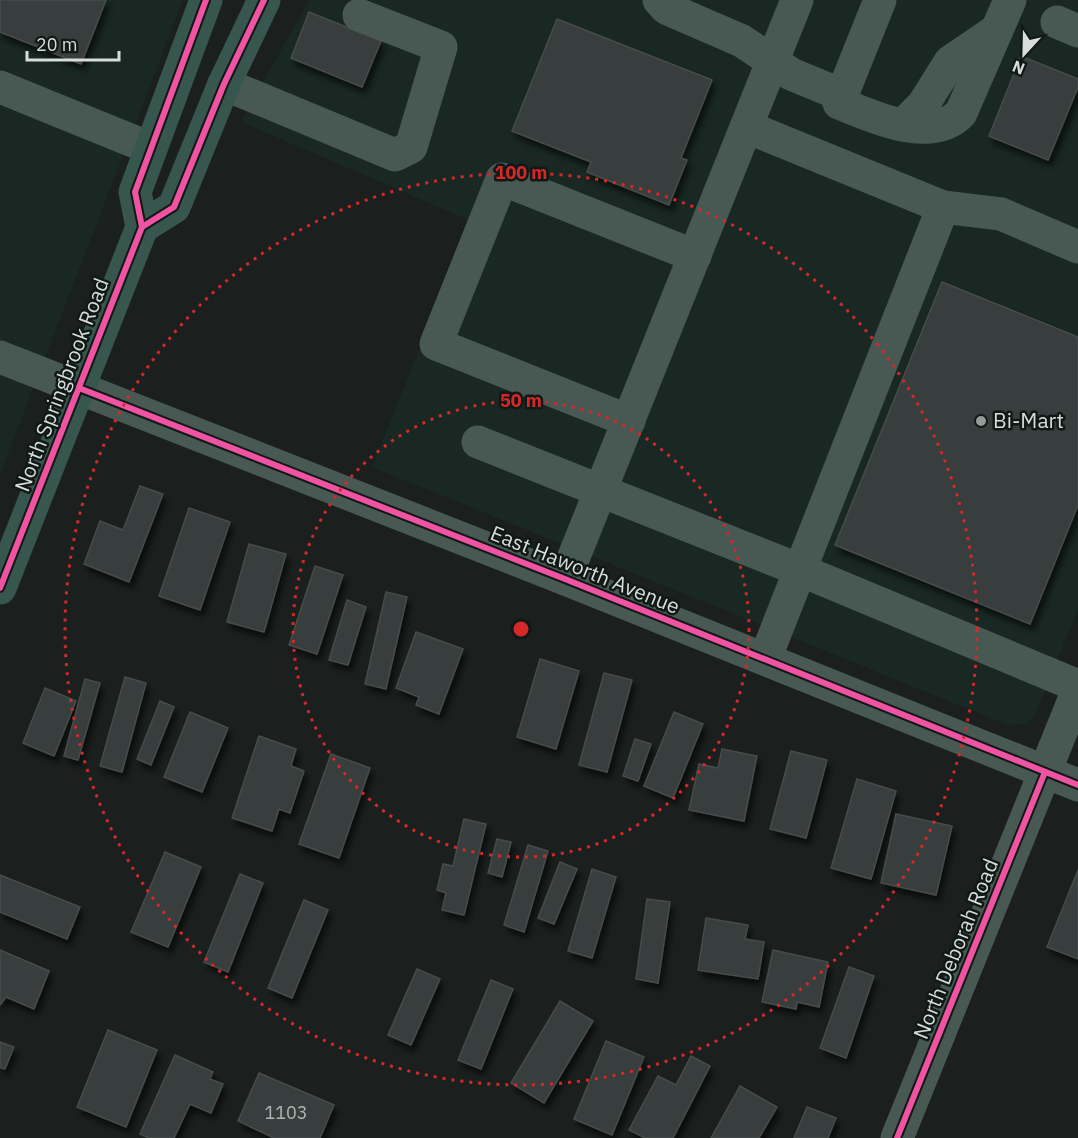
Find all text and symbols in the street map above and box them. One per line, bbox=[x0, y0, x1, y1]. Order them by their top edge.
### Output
scale bar bbox=[27, 24, 118, 62]
north arrow bbox=[994, 24, 1054, 84]
text: 20 m bbox=[36, 33, 78, 56]
text: N bbox=[1009, 56, 1028, 79]
text: 100 m bbox=[495, 161, 547, 184]
street label: North Springbrook Road bbox=[7, 274, 115, 495]
text: 50 m bbox=[500, 389, 542, 412]
place label: Bi-Mart bbox=[993, 406, 1064, 434]
marker: Bi-Mart bbox=[974, 414, 988, 428]
street label: East Haworth Avenue bbox=[487, 518, 684, 620]
centre of rings bbox=[511, 619, 531, 639]
street label: North Deborah Road bbox=[906, 854, 1004, 1043]
house number: 1103 bbox=[264, 1101, 308, 1124]

